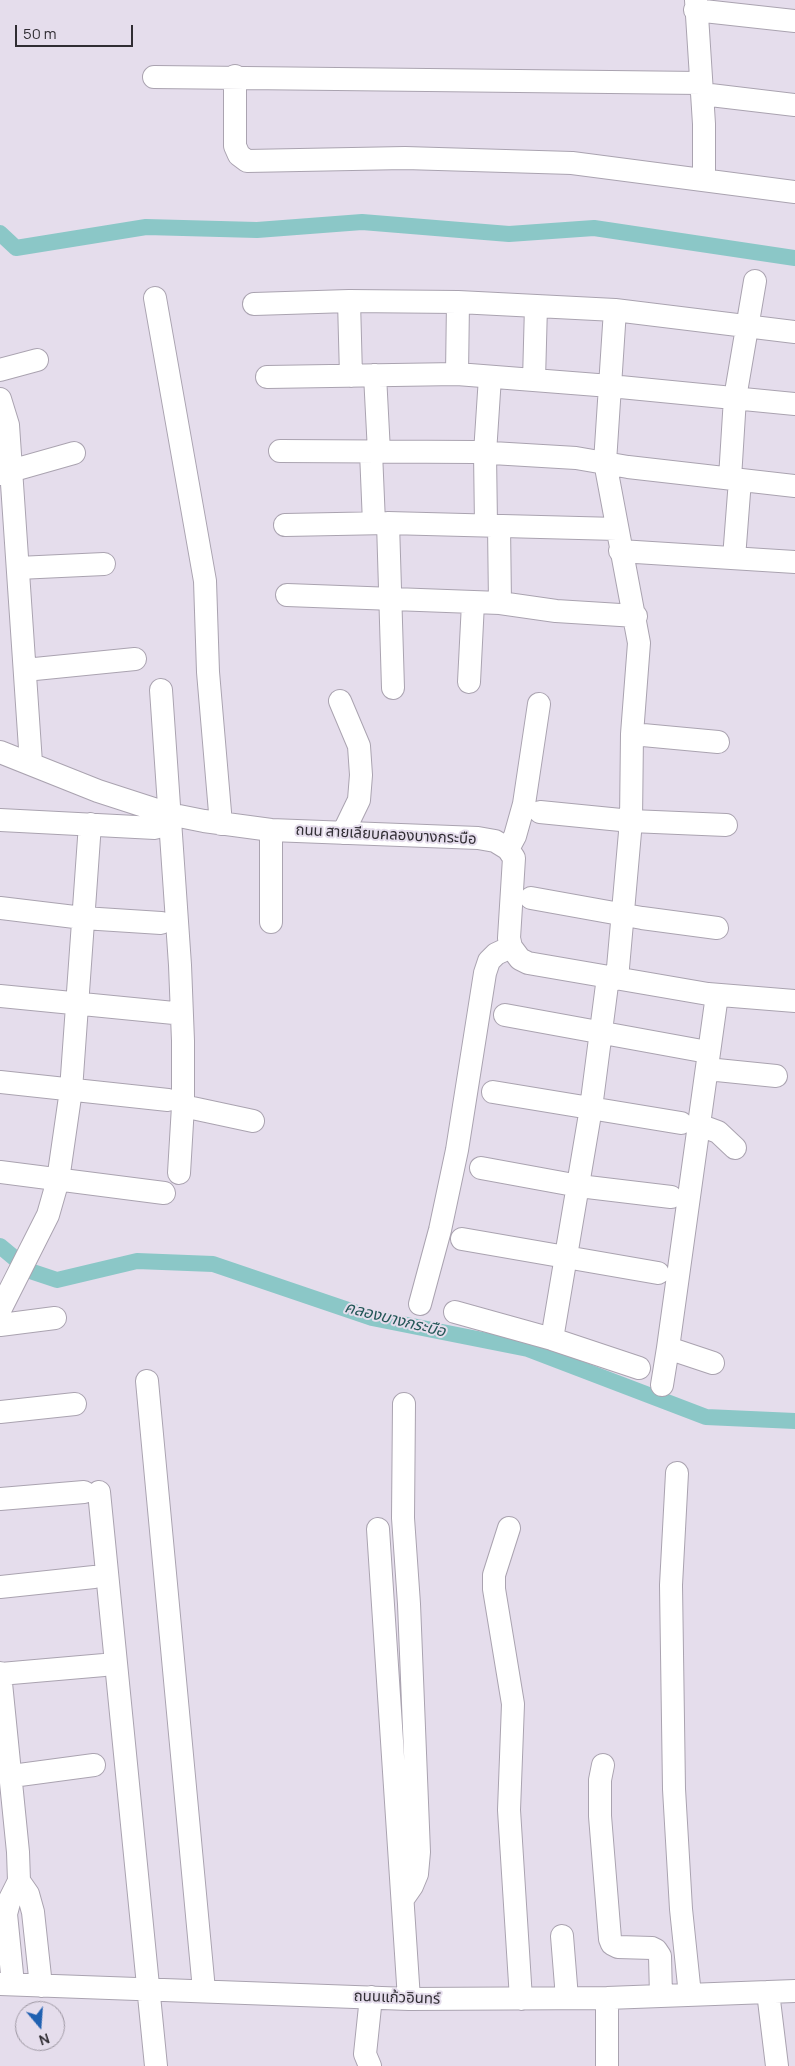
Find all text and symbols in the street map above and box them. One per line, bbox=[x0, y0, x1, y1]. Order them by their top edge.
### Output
scale bar bbox=[18, 15, 135, 47]
text: 50 m bbox=[23, 23, 57, 44]
street label: ถนน สายเลียบคลองบางกระบือ bbox=[295, 821, 477, 849]
water label: คลองบางกระบือ bbox=[343, 1298, 447, 1342]
street label: ถนนแก้วอินทร์ bbox=[353, 1987, 441, 2009]
north arrow bbox=[15, 2001, 65, 2051]
text: N bbox=[37, 2029, 52, 2050]

